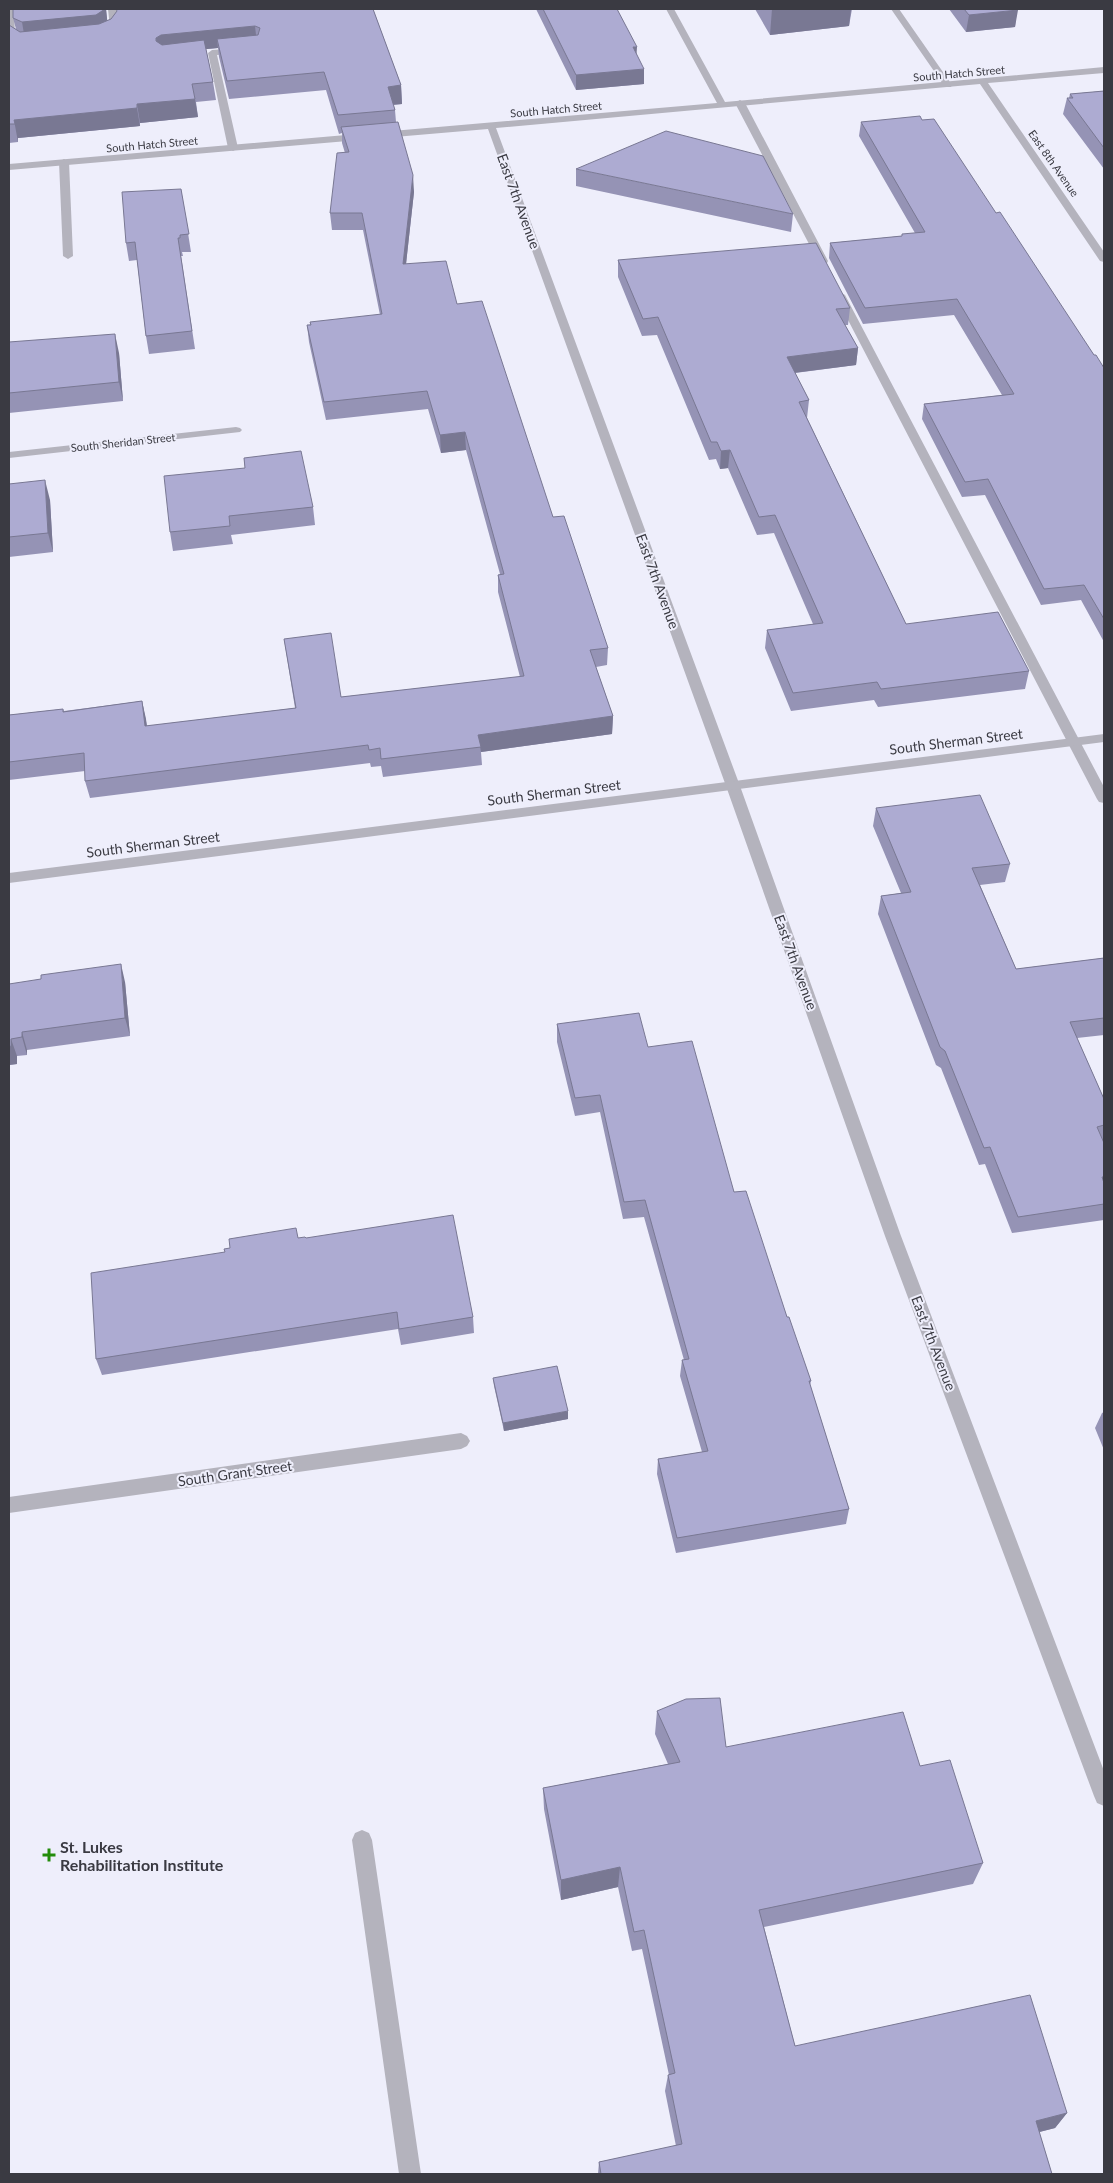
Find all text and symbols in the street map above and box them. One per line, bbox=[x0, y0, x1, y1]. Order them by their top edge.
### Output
street label: South Hatch Street bbox=[913, 63, 1005, 83]
street label: South Hatch Street bbox=[510, 99, 602, 119]
street label: East 8th Avenue bbox=[1026, 127, 1082, 199]
street label: South Hatch Street bbox=[106, 134, 198, 154]
street label: East 7th Avenue bbox=[494, 151, 544, 251]
street label: South Sheridan Street bbox=[70, 430, 176, 454]
street label: East 7th Avenue bbox=[633, 531, 683, 631]
street label: South Sherman Street bbox=[888, 724, 1024, 758]
street label: South Sherman Street bbox=[486, 775, 622, 809]
street label: South Sherman Street bbox=[85, 827, 221, 861]
street label: East 7th Avenue bbox=[771, 912, 821, 1012]
street label: East 7th Avenue bbox=[908, 1293, 960, 1393]
street label: South Grant Street bbox=[177, 1457, 293, 1489]
place label: St. Lukes Rehabilitation Institute bbox=[60, 1837, 224, 1874]
marker: St. Lukes Rehabilitation Institute bbox=[42, 1848, 56, 1862]

